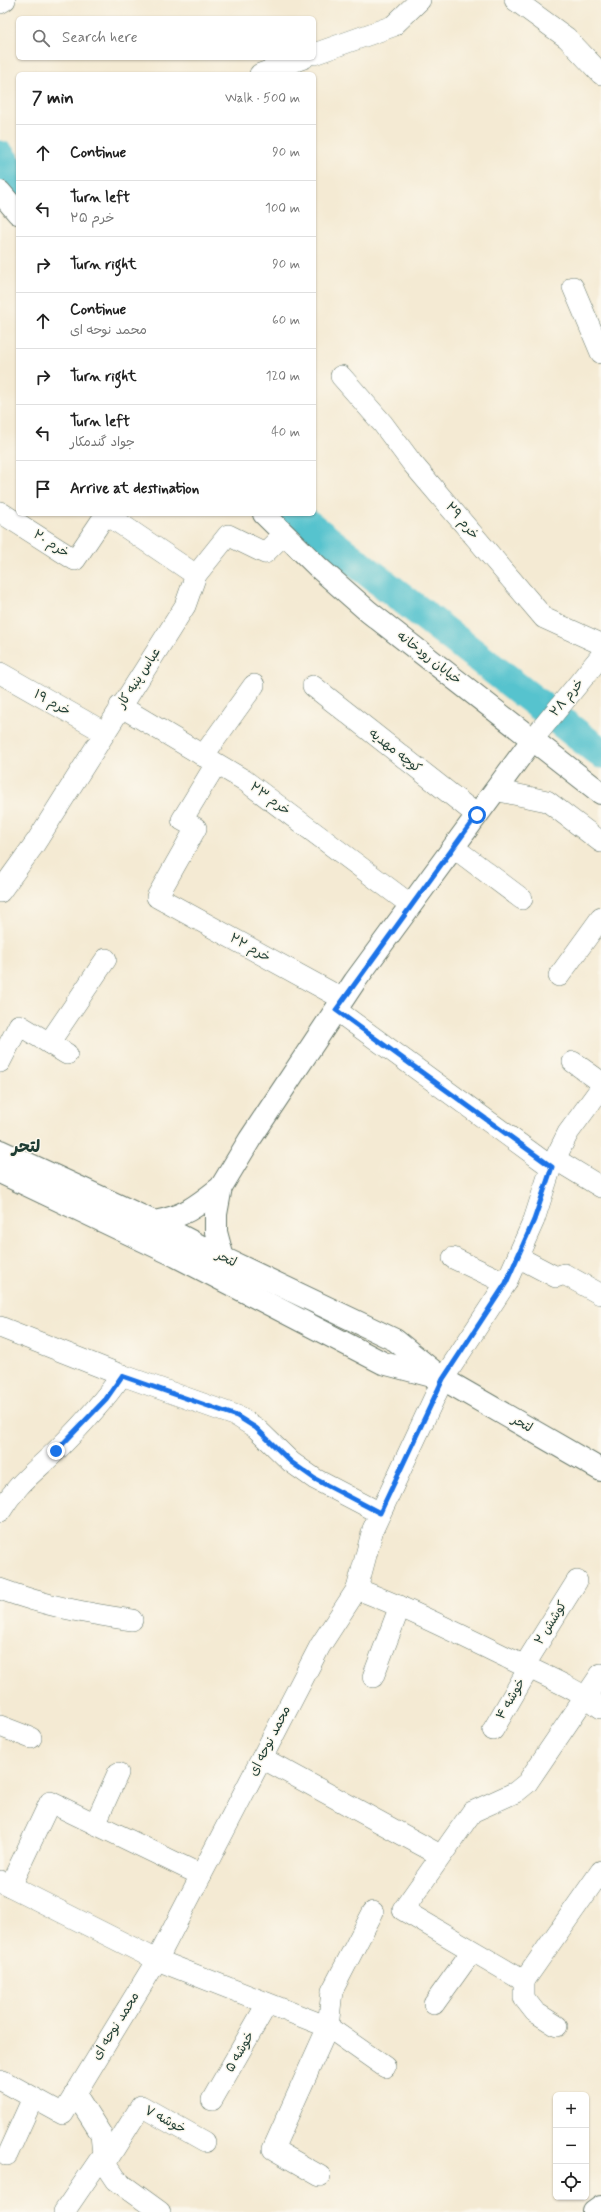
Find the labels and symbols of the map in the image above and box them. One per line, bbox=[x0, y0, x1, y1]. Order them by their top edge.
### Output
street label: خرم ۲۹ bbox=[441, 499, 483, 544]
street label: خرم ۲۰ bbox=[29, 526, 72, 563]
street label: خیابان رودخانه bbox=[393, 628, 465, 688]
street label: عباس پنبه کار bbox=[113, 645, 165, 712]
street label: خرم ۲۸ bbox=[546, 675, 589, 721]
street label: خرم ۱۹ bbox=[30, 686, 73, 721]
street label: کوچه مهدیه bbox=[365, 725, 425, 777]
street label: خرم ۲۳ bbox=[246, 779, 294, 820]
route start bbox=[468, 806, 486, 824]
street label: خرم ۲۲ bbox=[226, 930, 273, 967]
district label: لتحر bbox=[10, 1136, 40, 1158]
street label: لتحر bbox=[212, 1246, 239, 1271]
street label: لتحر bbox=[508, 1411, 535, 1437]
route end bbox=[47, 1442, 65, 1460]
street label: کوشش ۲ bbox=[531, 1597, 571, 1648]
street label: خوشه ۴ bbox=[492, 1675, 530, 1723]
street label: محمد نوحه ای bbox=[245, 1703, 295, 1779]
street label: محمد نوحه ای bbox=[88, 1989, 144, 2063]
street label: خوشه ۵ bbox=[222, 2028, 258, 2075]
street label: خوشه ۷ bbox=[141, 2102, 189, 2138]

